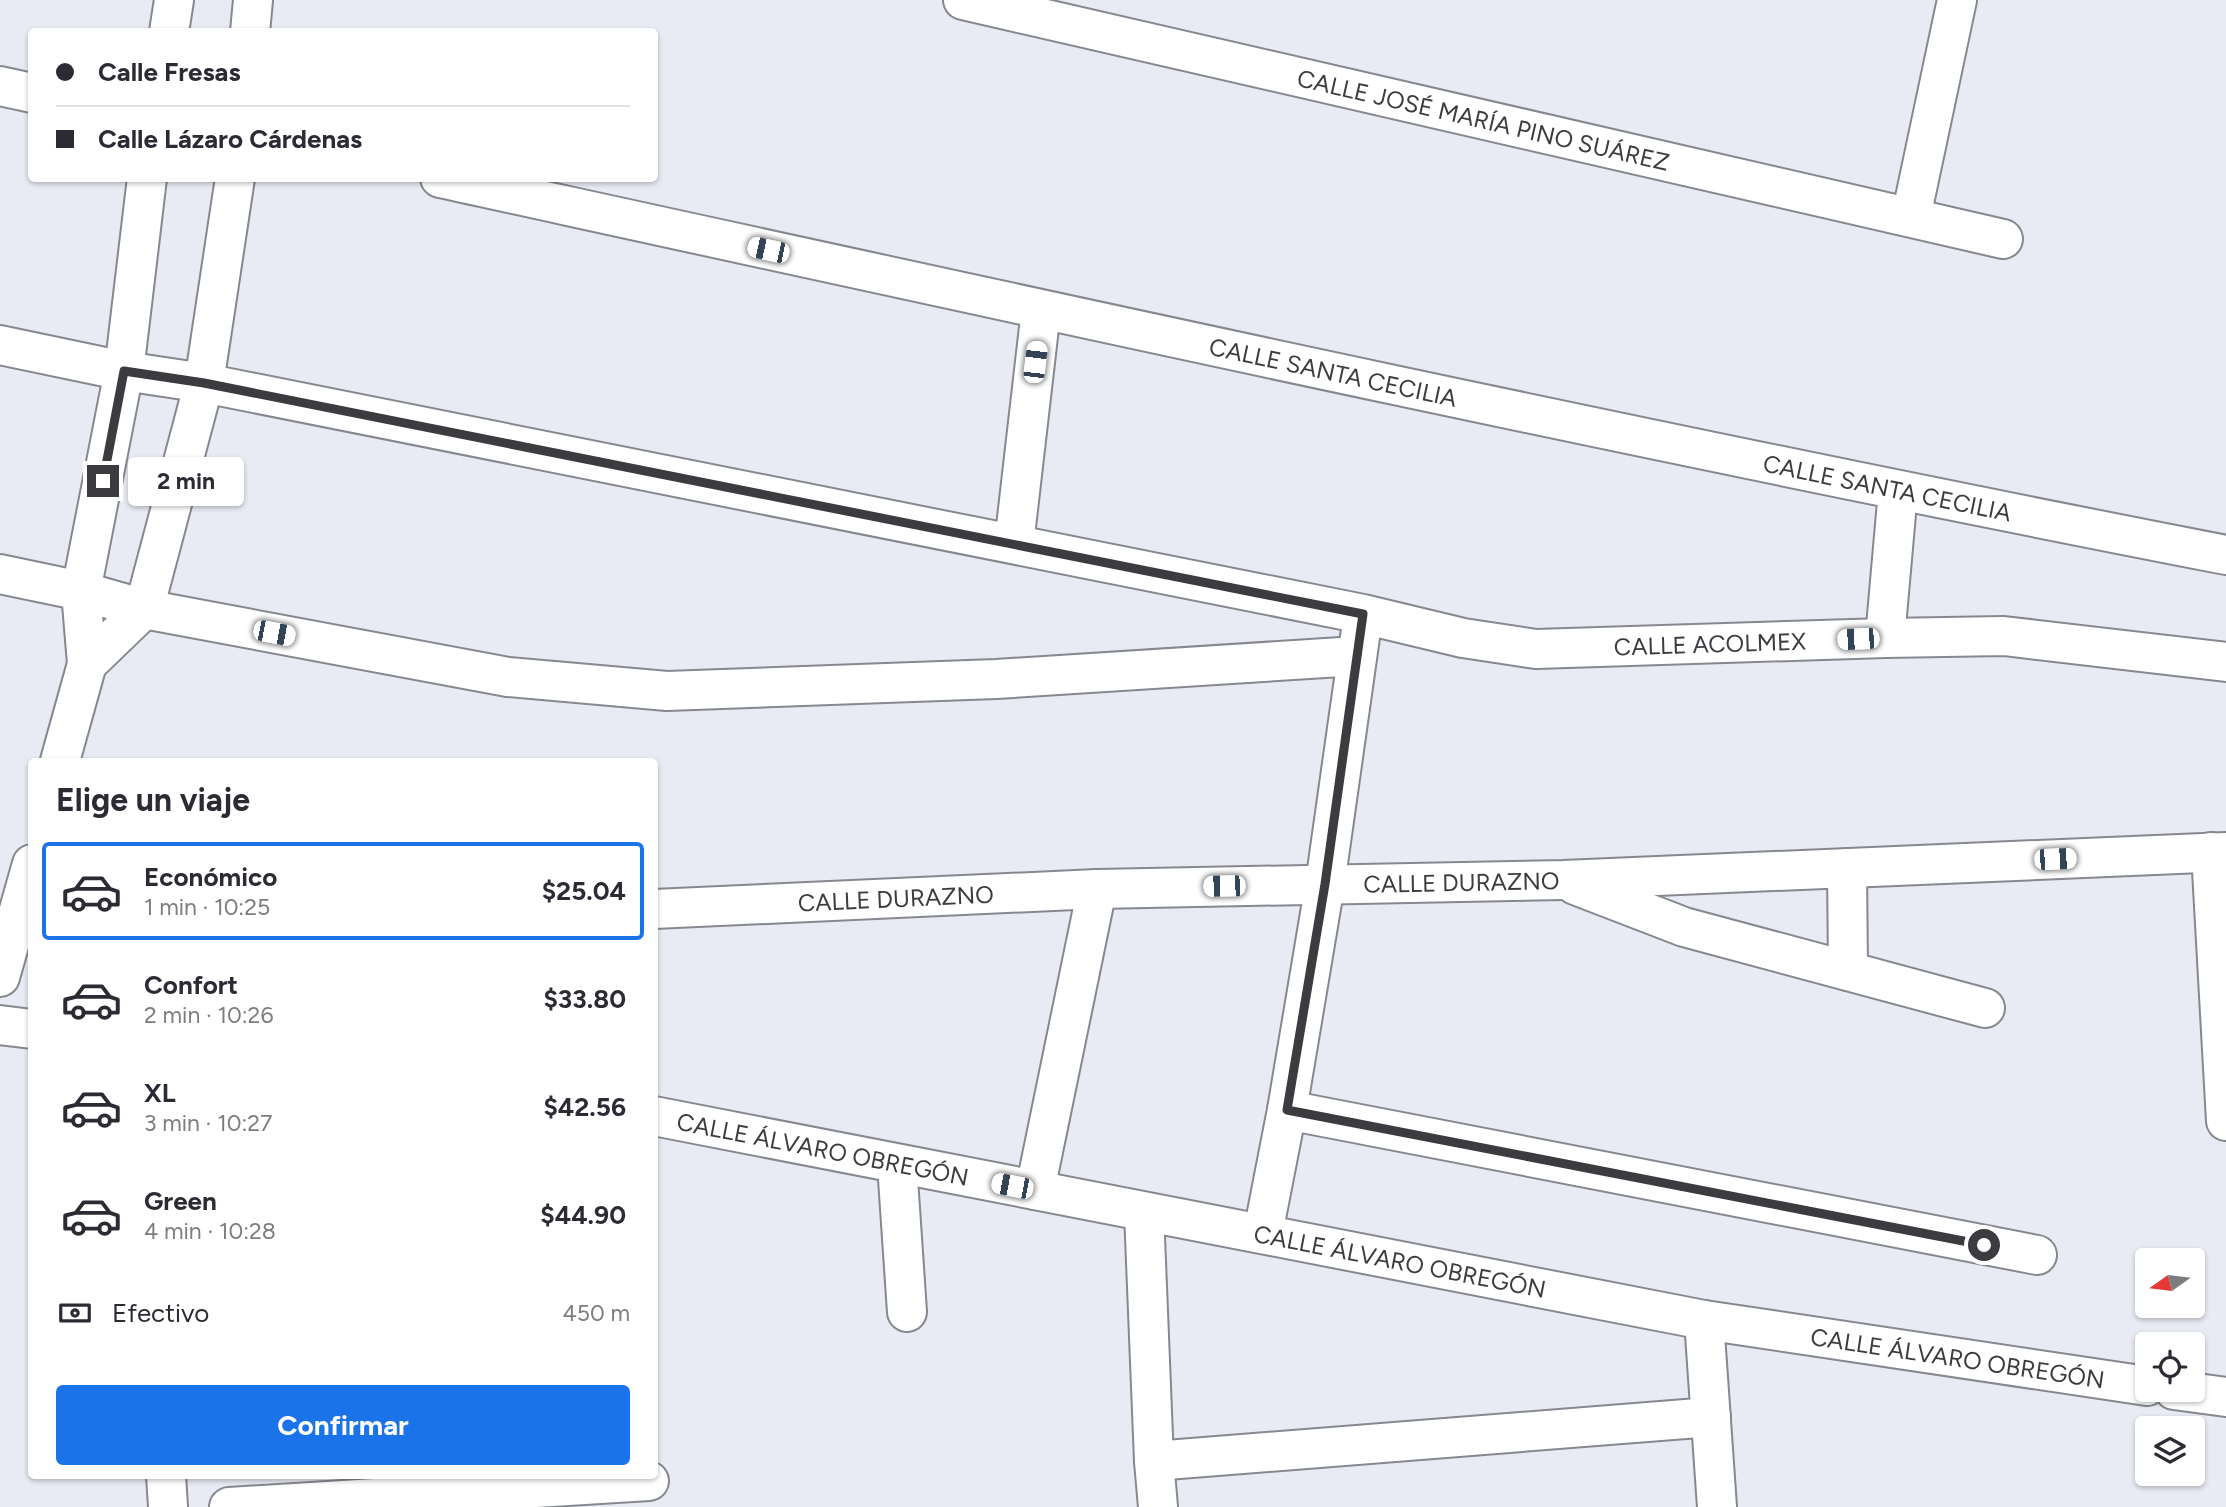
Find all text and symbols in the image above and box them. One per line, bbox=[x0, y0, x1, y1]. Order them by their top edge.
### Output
text: Calle Fresas bbox=[98, 56, 241, 88]
street label: CALLE JOSÉ MARÍA PINO SUÁREZ bbox=[1294, 63, 1672, 176]
text: Calle Lázaro Cárdenas bbox=[98, 123, 362, 155]
car bbox=[746, 235, 791, 265]
street label: CALLE SANTA CECILIA bbox=[1207, 331, 1461, 413]
car bbox=[1023, 340, 1048, 384]
street label: CALLE SANTA CECILIA bbox=[1761, 448, 2015, 527]
callout: 2 min bbox=[128, 456, 243, 505]
route end bbox=[87, 465, 119, 497]
text: 2 min bbox=[157, 467, 215, 495]
car bbox=[252, 619, 297, 647]
street label: CALLE ACOLMEX bbox=[1613, 626, 1807, 661]
car bbox=[1837, 628, 1880, 650]
text: Elige un viaje bbox=[56, 781, 250, 819]
car bbox=[2034, 848, 2077, 870]
icon: car bbox=[60, 860, 123, 923]
text: Económico bbox=[144, 861, 277, 893]
street label: CALLE DURAZNO bbox=[1363, 866, 1560, 898]
text: $25.04 bbox=[542, 875, 626, 907]
car bbox=[1203, 875, 1246, 897]
street label: CALLE DURAZNO bbox=[797, 879, 994, 917]
text: 1 min · 10:25 bbox=[144, 893, 270, 921]
icon: car bbox=[60, 968, 123, 1031]
text: Confort bbox=[144, 969, 238, 1001]
text: $33.80 bbox=[543, 983, 626, 1015]
text: 2 min · 10:26 bbox=[144, 1001, 273, 1029]
icon: car bbox=[60, 1076, 123, 1139]
text: XL bbox=[144, 1077, 176, 1109]
text: $42.56 bbox=[543, 1091, 626, 1123]
street label: CALLE ÁLVARO OBREGÓN bbox=[674, 1106, 971, 1191]
text: 3 min · 10:27 bbox=[144, 1109, 272, 1137]
car bbox=[990, 1172, 1035, 1200]
icon: car bbox=[60, 1184, 123, 1247]
text: Green bbox=[144, 1185, 217, 1217]
text: $44.90 bbox=[540, 1199, 626, 1231]
text: 4 min · 10:28 bbox=[144, 1217, 276, 1245]
street label: CALLE ÁLVARO OBREGÓN bbox=[1252, 1218, 1549, 1303]
route start bbox=[1968, 1229, 2000, 1261]
north arrow bbox=[2135, 1248, 2205, 1318]
map controls bbox=[2135, 1248, 2205, 1486]
icon: cash bbox=[56, 1294, 94, 1332]
text: Efectivo bbox=[112, 1297, 209, 1329]
text: 450 m bbox=[562, 1299, 630, 1327]
street label: CALLE ÁLVARO OBREGÓN bbox=[1809, 1322, 2107, 1394]
button: locate bbox=[2135, 1332, 2205, 1402]
button: Confirmar bbox=[56, 1385, 630, 1465]
button: layers bbox=[2135, 1416, 2205, 1486]

